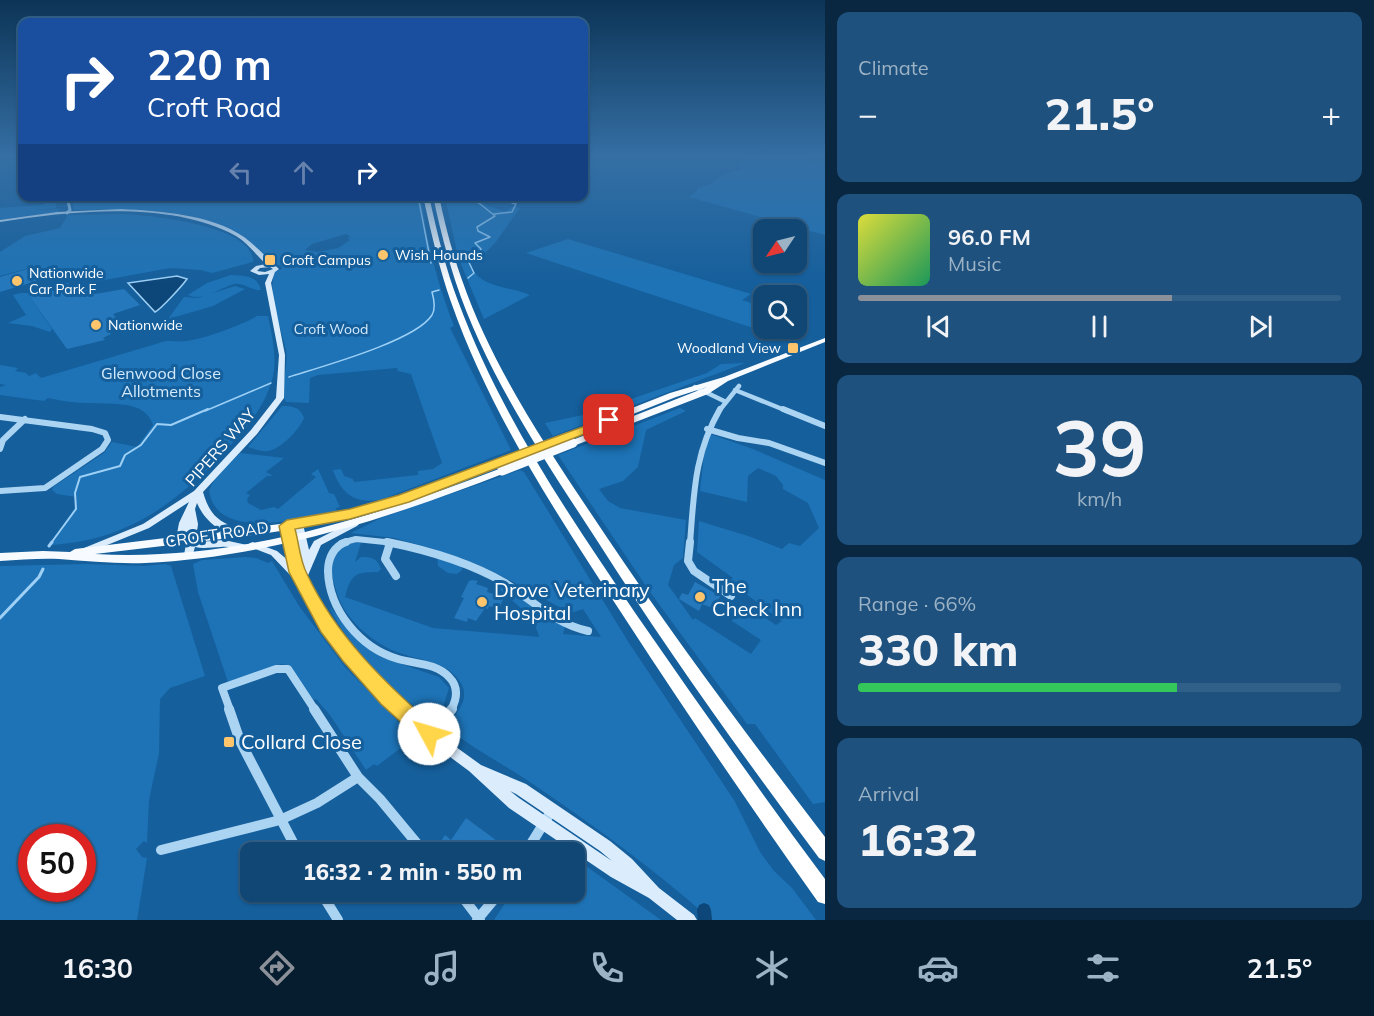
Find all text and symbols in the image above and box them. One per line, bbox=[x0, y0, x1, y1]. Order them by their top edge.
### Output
text: 220 m bbox=[147, 38, 272, 91]
icon: right bbox=[48, 42, 126, 120]
text: Climate bbox=[858, 55, 929, 80]
text: 21.5° bbox=[1045, 85, 1154, 141]
text: Croft Road bbox=[147, 90, 282, 124]
text: − bbox=[858, 93, 878, 134]
text: + bbox=[1321, 93, 1341, 134]
icon: left bbox=[224, 156, 257, 189]
icon: ahead bbox=[287, 156, 320, 189]
icon: right bbox=[350, 156, 383, 189]
north arrow bbox=[753, 219, 807, 273]
map controls bbox=[753, 219, 807, 339]
text: 96.0 FM bbox=[948, 223, 1031, 251]
place label: Wish Hounds bbox=[395, 246, 483, 264]
marker: Wish Hounds bbox=[376, 248, 390, 262]
place label: Croft Campus bbox=[282, 251, 371, 269]
text: Music bbox=[948, 251, 1001, 276]
marker: Croft Campus bbox=[263, 253, 277, 267]
place label: Nationwide Car Park F bbox=[29, 264, 104, 298]
marker: Nationwide Car Park F bbox=[10, 274, 24, 288]
button: search bbox=[753, 285, 807, 339]
icon: previous bbox=[922, 310, 955, 343]
icon: pause bbox=[1083, 310, 1116, 343]
icon: next bbox=[1244, 310, 1277, 343]
place label: Nationwide bbox=[108, 316, 183, 334]
marker: Nationwide bbox=[89, 318, 103, 332]
park label: Croft Wood bbox=[294, 320, 368, 338]
place label: Woodland View bbox=[677, 339, 781, 357]
marker: Woodland View bbox=[786, 341, 800, 355]
park label: Glenwood Close Allotments bbox=[101, 363, 221, 401]
pin bbox=[583, 394, 634, 445]
text: 39 bbox=[1053, 398, 1146, 496]
icon: arrive bbox=[592, 403, 625, 436]
street label: PIPERS WAY bbox=[181, 404, 260, 490]
text: km/h bbox=[1077, 486, 1122, 511]
street label: CROFT ROAD bbox=[164, 517, 270, 551]
place label: The Check Inn bbox=[712, 573, 802, 621]
place label: Drove Veterinary Hospital bbox=[494, 577, 650, 625]
marker: The Check Inn bbox=[693, 590, 707, 604]
text: Range · 66% bbox=[858, 591, 976, 616]
marker: Drove Veterinary Hospital bbox=[475, 595, 489, 609]
text: 330 km bbox=[858, 621, 1019, 677]
position arrow bbox=[397, 702, 461, 766]
place label: Collard Close bbox=[241, 729, 362, 754]
marker: Collard Close bbox=[222, 735, 236, 749]
text: Arrival bbox=[858, 781, 919, 806]
text: 16:32 bbox=[858, 811, 978, 867]
speed limit sign: 50 bbox=[18, 824, 96, 902]
text: 16:32 · 2 min · 550 m bbox=[303, 858, 522, 886]
icon: directions bbox=[256, 947, 298, 989]
icon: music bbox=[421, 947, 463, 989]
icon: phone bbox=[586, 947, 628, 989]
icon: climate bbox=[751, 947, 793, 989]
icon: car bbox=[917, 947, 959, 989]
icon: filters bbox=[1082, 947, 1124, 989]
text: 16:30 bbox=[62, 951, 133, 985]
text: 21.5° bbox=[1247, 951, 1312, 985]

